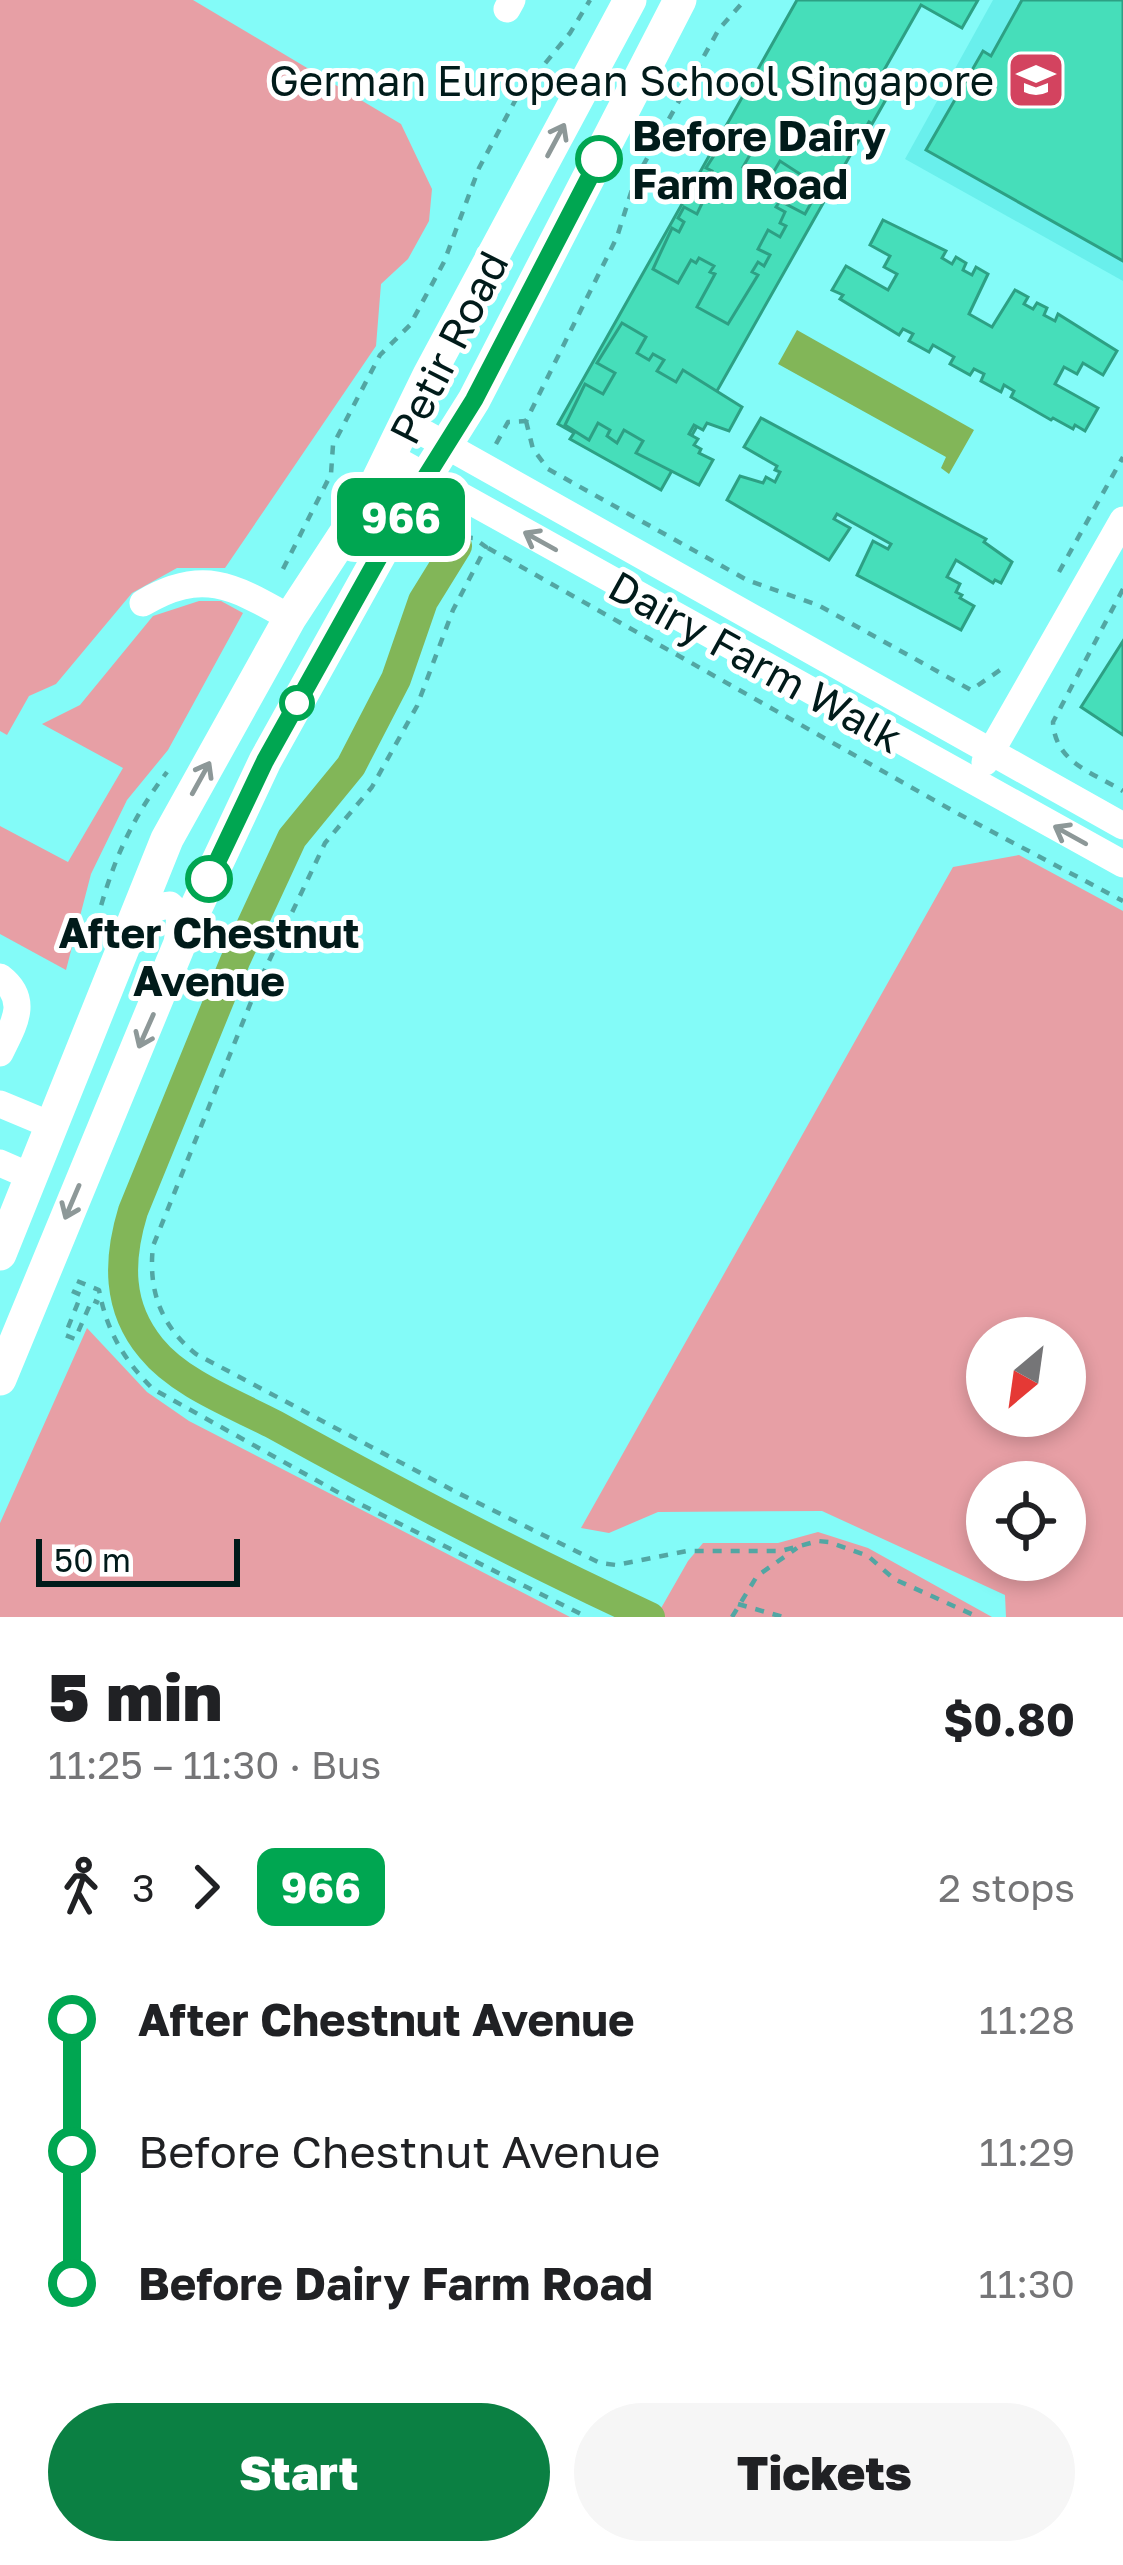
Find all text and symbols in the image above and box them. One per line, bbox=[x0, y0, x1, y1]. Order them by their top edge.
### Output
school or university icon: German European School Singapore bbox=[1005, 49, 1067, 111]
place label: German European School Singapore bbox=[269, 55, 994, 105]
place label: Before Dairy Farm Road bbox=[632, 110, 886, 208]
one-way arrow bbox=[545, 123, 568, 158]
marker: Before Dairy Farm Road bbox=[577, 137, 621, 181]
street label: Petir Road bbox=[378, 242, 518, 452]
line badge: 966 bbox=[332, 478, 470, 556]
text: 966 bbox=[361, 492, 441, 542]
one-way arrow bbox=[524, 529, 559, 552]
street label: Dairy Farm Walk bbox=[601, 560, 911, 762]
unlabelled marker bbox=[281, 687, 313, 719]
one-way arrow bbox=[190, 761, 214, 796]
one-way arrow bbox=[1053, 823, 1088, 846]
marker: After Chestnut Avenue bbox=[187, 857, 231, 901]
place label: After Chestnut Avenue bbox=[58, 907, 360, 1005]
one-way arrow bbox=[134, 1012, 156, 1048]
one-way arrow bbox=[60, 1182, 81, 1219]
north arrow bbox=[966, 1317, 1086, 1437]
map controls bbox=[966, 1317, 1086, 1581]
button: locate bbox=[966, 1461, 1086, 1581]
scale bar bbox=[36, 1533, 240, 1586]
text: 50 m bbox=[54, 1540, 131, 1579]
text: 5 min bbox=[48, 1656, 222, 1736]
text: $0.80 bbox=[943, 1692, 1075, 1746]
text: 11:25 – 11:30 · Bus bbox=[48, 1741, 381, 1788]
icon: walk bbox=[48, 1854, 114, 1920]
icon: forward bbox=[173, 1854, 239, 1920]
text: 966 bbox=[281, 1862, 361, 1912]
text: 3 bbox=[132, 1864, 155, 1911]
text: 2 stops bbox=[938, 1864, 1075, 1911]
text: After Chestnut Avenue bbox=[138, 1992, 635, 2046]
text: 11:28 bbox=[979, 1996, 1075, 2043]
text: Before Chestnut Avenue bbox=[138, 2124, 660, 2178]
text: 11:29 bbox=[979, 2128, 1075, 2175]
text: Before Dairy Farm Road bbox=[138, 2256, 653, 2310]
text: 11:30 bbox=[978, 2260, 1075, 2307]
button: Start bbox=[48, 2403, 550, 2541]
button: Tickets bbox=[574, 2403, 1075, 2541]

